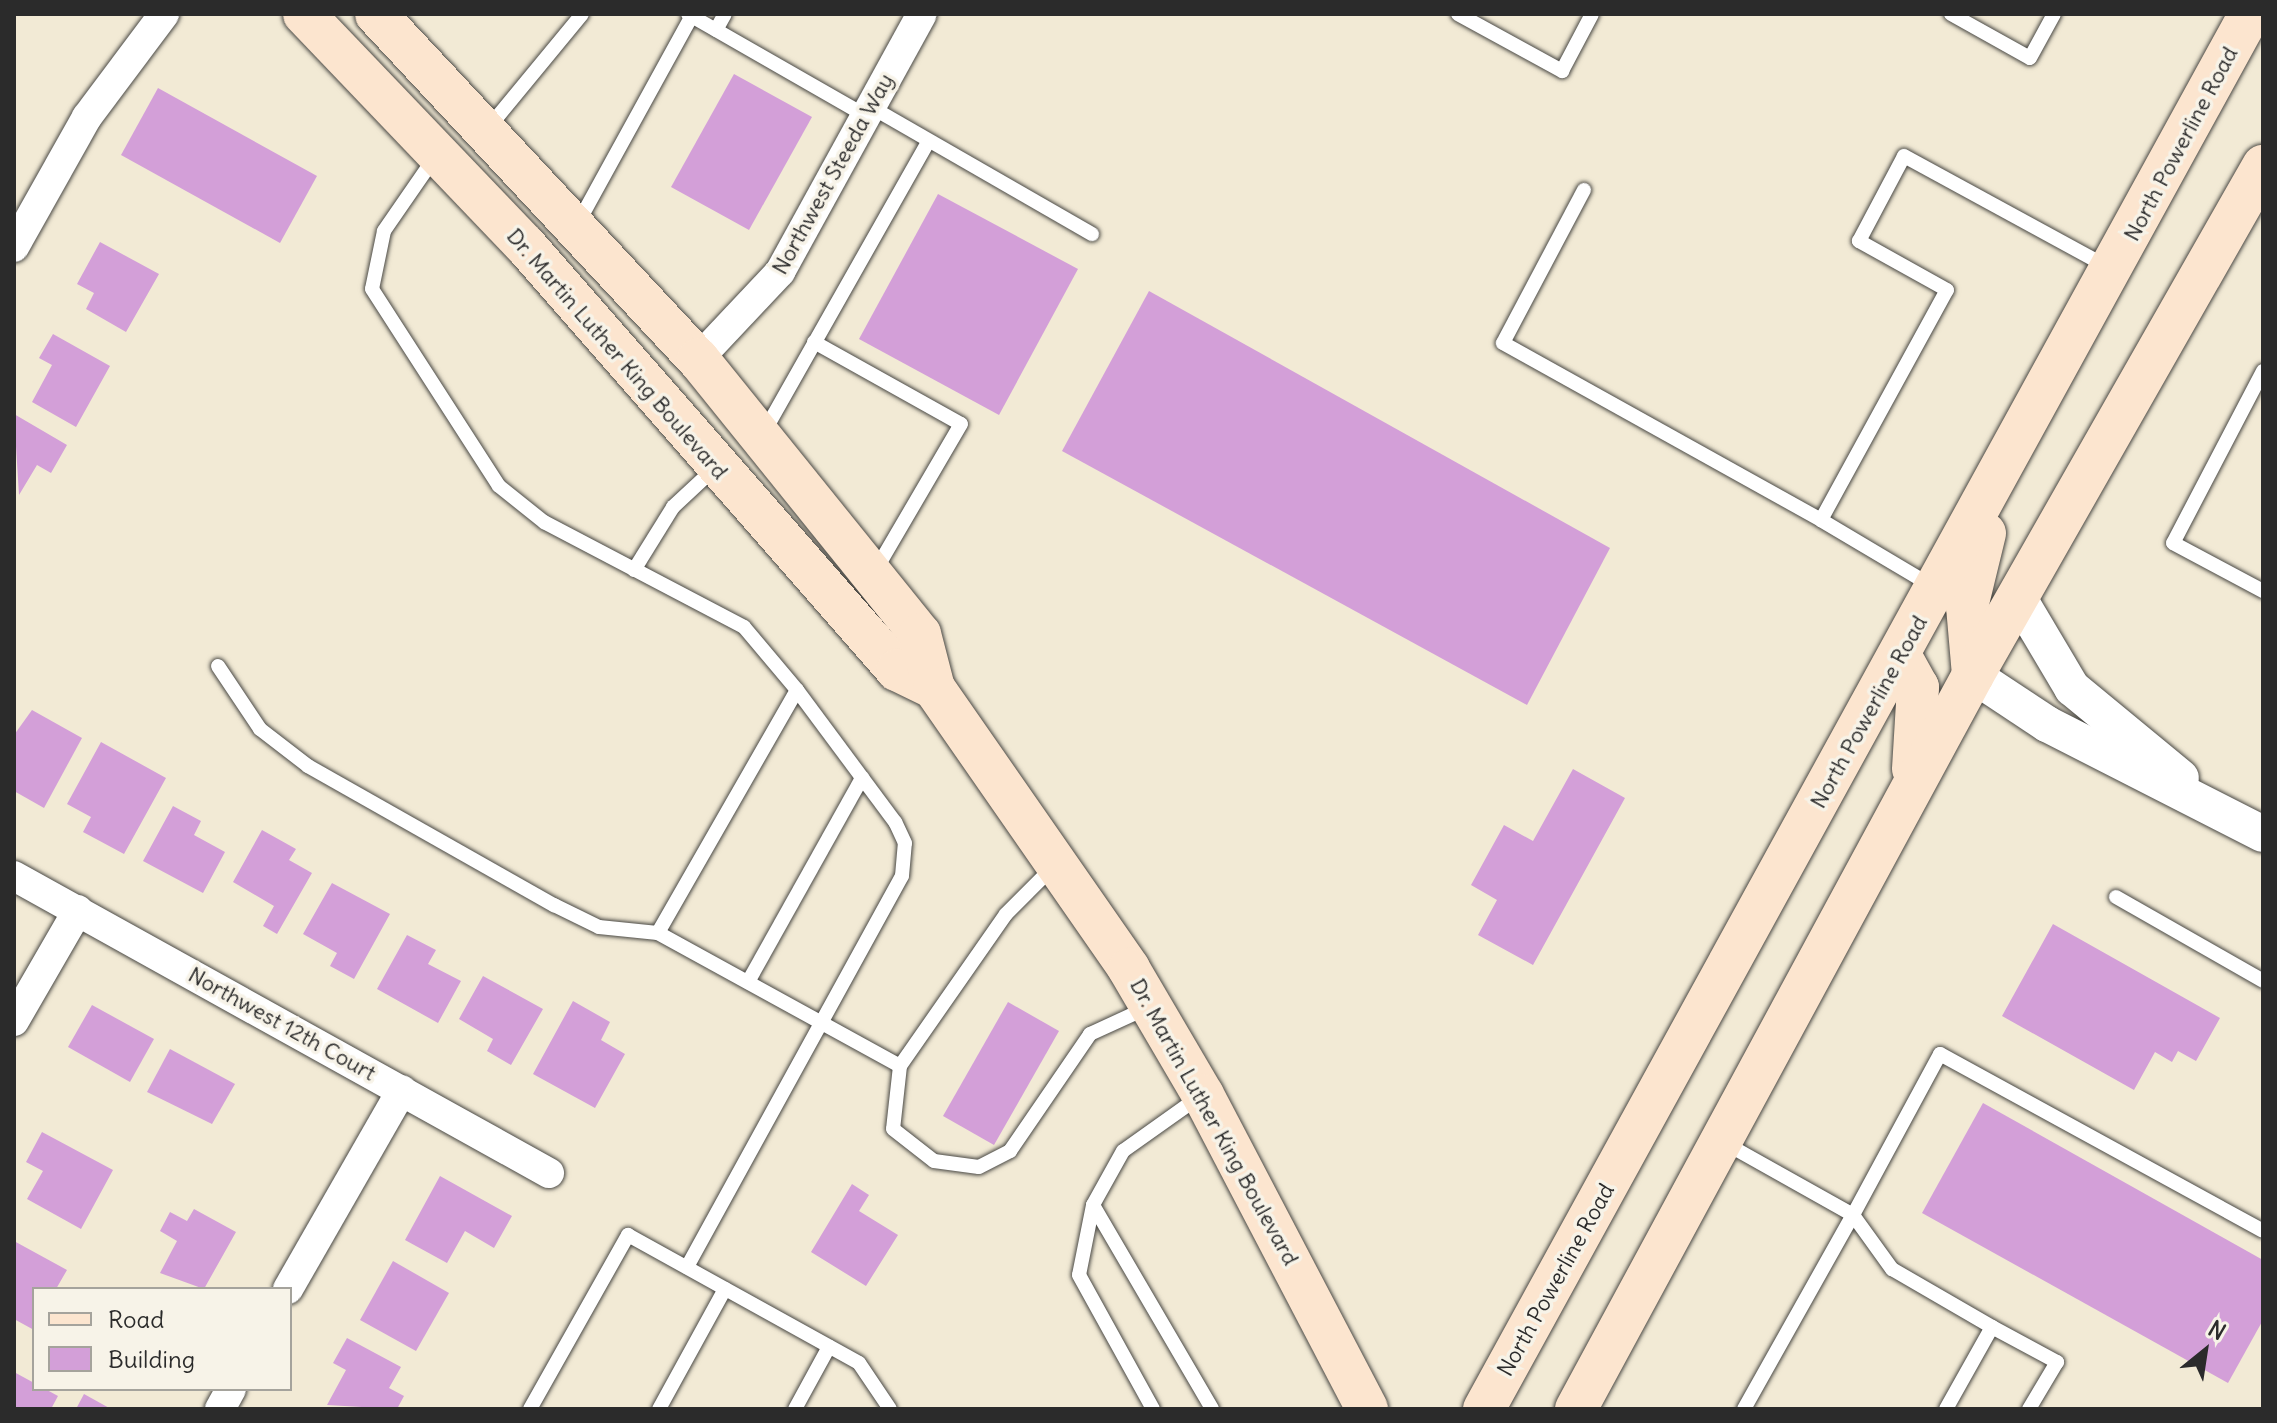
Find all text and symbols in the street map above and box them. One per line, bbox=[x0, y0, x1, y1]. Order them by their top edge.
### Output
street label: North Powerline Road bbox=[2119, 42, 2243, 246]
street label: Northwest Steeda Way bbox=[767, 69, 899, 279]
street label: Dr. Martin Luther King Boulevard bbox=[501, 223, 733, 485]
street label: North Powerline Road bbox=[1805, 611, 1933, 813]
street label: Northwest 12th Court bbox=[184, 962, 380, 1086]
street label: Dr. Martin Luther King Boulevard bbox=[1124, 974, 1304, 1270]
street label: North Powerline Road bbox=[1492, 1179, 1620, 1381]
legend bbox=[32, 1287, 292, 1391]
text: Road bbox=[108, 1304, 164, 1334]
north arrow bbox=[2165, 1311, 2245, 1391]
text: N bbox=[2203, 1314, 2231, 1346]
text: Building bbox=[108, 1344, 195, 1374]

